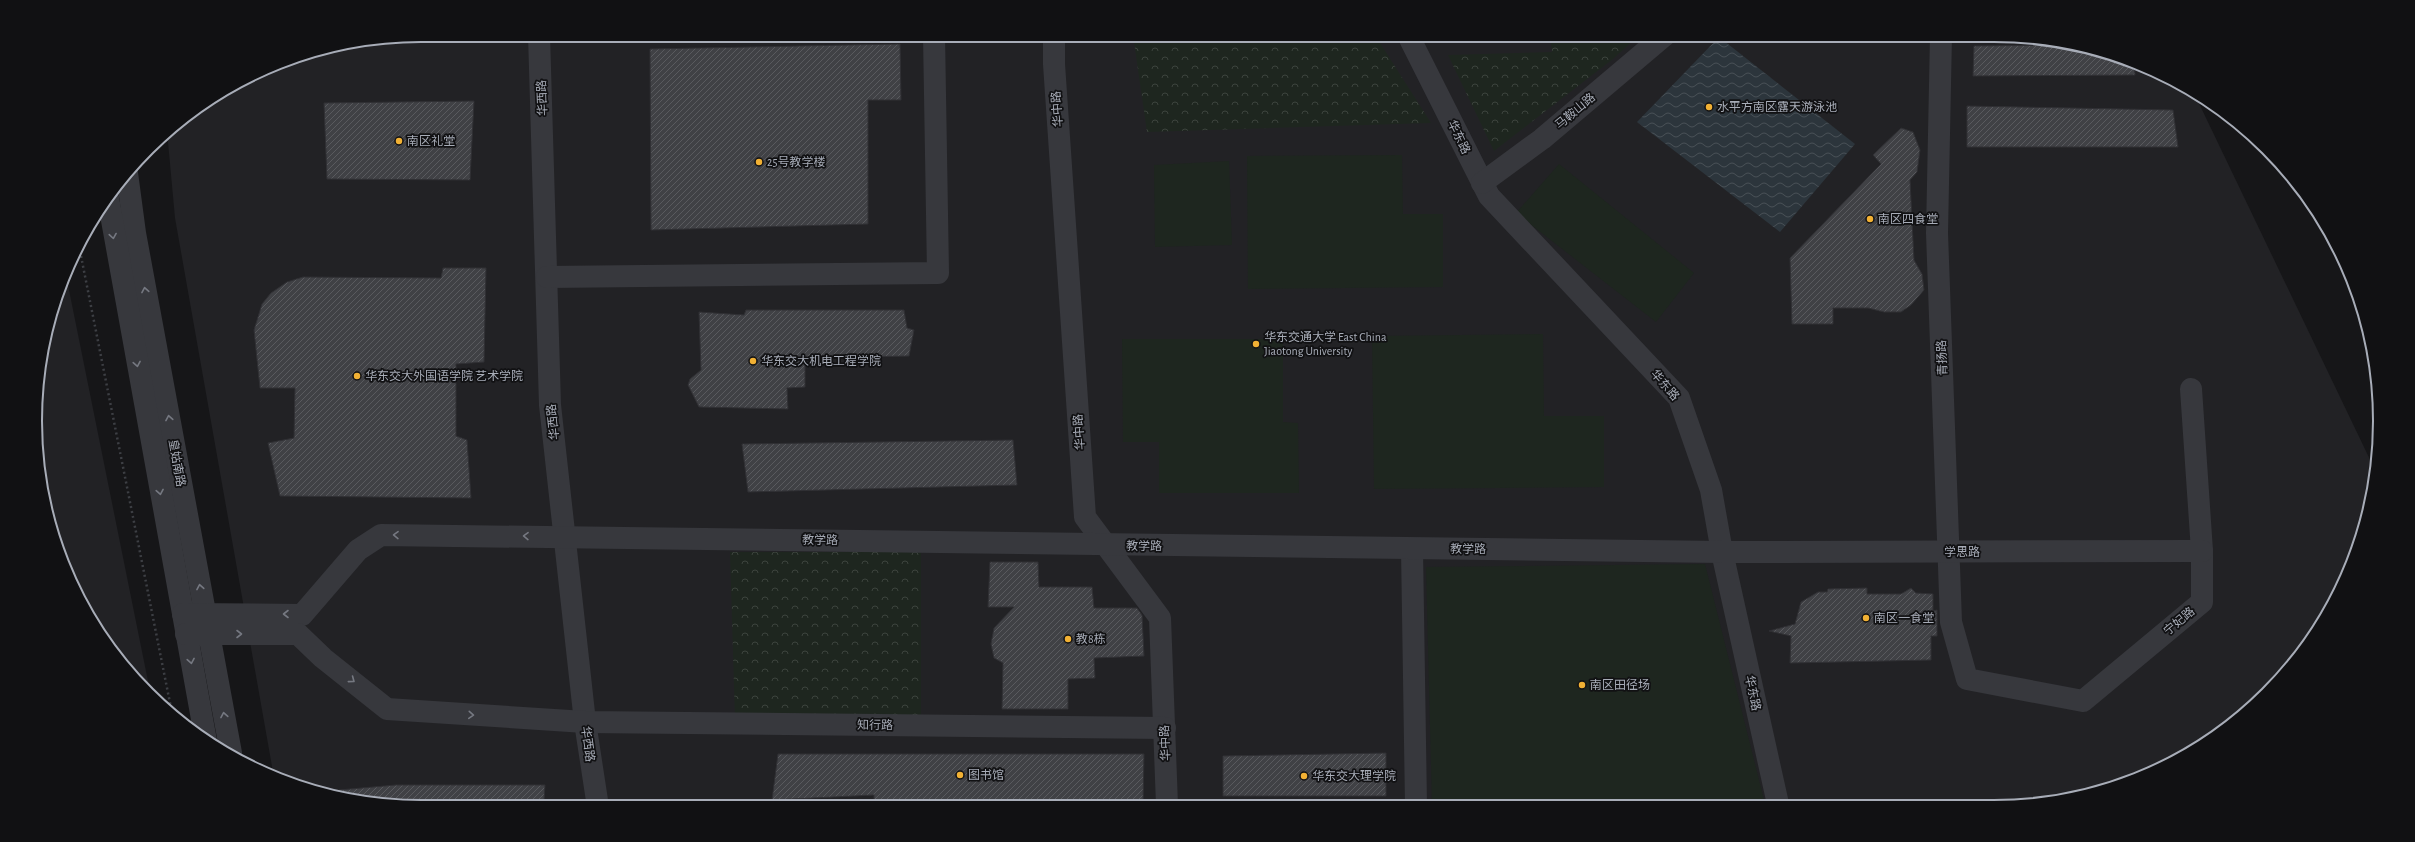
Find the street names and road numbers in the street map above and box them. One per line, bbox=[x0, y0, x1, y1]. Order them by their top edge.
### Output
street label: 华西路 bbox=[534, 80, 549, 116]
street label: 马鞍山路 bbox=[1552, 90, 1597, 131]
street label: 华中路 bbox=[1049, 91, 1064, 127]
street label: 华东路 bbox=[1446, 118, 1473, 156]
street label: 青扬路 bbox=[1934, 340, 1949, 376]
street label: 华东路 bbox=[1649, 367, 1682, 403]
street label: 华西路 bbox=[544, 403, 561, 441]
street label: 华中路 bbox=[1071, 414, 1086, 450]
street label: 皇姑南路 bbox=[167, 438, 188, 488]
street label: 教学路 bbox=[802, 533, 838, 546]
street label: 教学路 bbox=[1126, 539, 1162, 552]
street label: 教学路 bbox=[1450, 542, 1486, 555]
street label: 学思路 bbox=[1944, 545, 1980, 558]
street label: 宁妃路 bbox=[2161, 604, 2197, 637]
street label: 华东路 bbox=[1743, 674, 1764, 712]
street label: 知行路 bbox=[857, 718, 893, 731]
street label: 华西路 bbox=[580, 725, 597, 763]
street label: 华中路 bbox=[1157, 725, 1172, 761]

